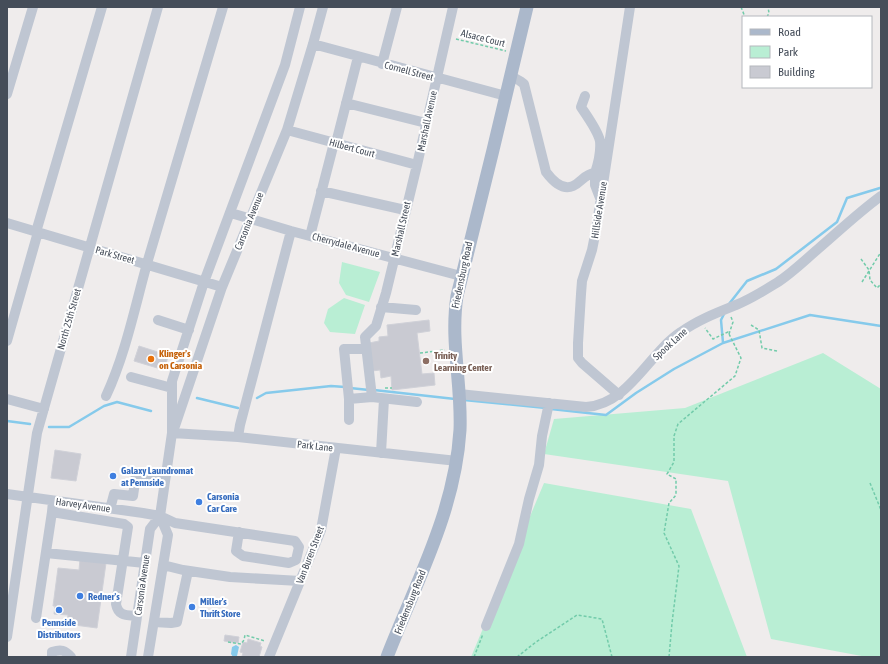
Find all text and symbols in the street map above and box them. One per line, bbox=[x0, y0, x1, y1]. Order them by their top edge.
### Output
legend bbox=[742, 16, 872, 88]
text: Road bbox=[778, 25, 801, 39]
street label: Alsace Court bbox=[460, 27, 506, 49]
text: Park bbox=[778, 45, 799, 59]
street label: Cornell Street bbox=[383, 59, 435, 83]
text: Building bbox=[778, 65, 816, 79]
street label: Marshall Avenue bbox=[415, 89, 439, 152]
street label: Hilbert Court bbox=[328, 137, 376, 159]
street label: Hillside Avenue bbox=[589, 180, 609, 239]
street label: Carsonia Avenue bbox=[232, 190, 266, 251]
street label: Marshall Street bbox=[389, 200, 413, 257]
street label: Cherrydale Avenue bbox=[311, 231, 381, 259]
street label: Friedensburg Road bbox=[450, 240, 475, 310]
street label: Park Street bbox=[94, 244, 136, 266]
street label: North 25th Street bbox=[55, 287, 83, 351]
street label: Spook Lane bbox=[651, 326, 690, 362]
place label: Klinger's on Carsonia bbox=[159, 348, 202, 371]
place label: Trinity Learning Center bbox=[434, 350, 493, 373]
marker: Klinger's on Carsonia bbox=[146, 354, 156, 364]
marker: Trinity Learning Center bbox=[421, 356, 431, 366]
street label: Park Lane bbox=[297, 439, 334, 453]
place label: Galaxy Laundromat at Pennside bbox=[121, 465, 193, 488]
marker: Galaxy Laundromat at Pennside bbox=[108, 471, 118, 481]
place label: Carsonia Car Care bbox=[207, 491, 239, 514]
street label: Harvey Avenue bbox=[55, 496, 111, 514]
marker: Carsonia Car Care bbox=[194, 497, 204, 507]
street label: Van Buren Street bbox=[294, 525, 326, 585]
street label: Carsonia Avenue bbox=[132, 553, 152, 616]
street label: Friedensburg Road bbox=[392, 568, 428, 636]
marker: Redner's bbox=[75, 591, 85, 601]
place label: Redner's bbox=[88, 591, 120, 602]
place label: Miller's Thrift Store bbox=[200, 596, 241, 619]
marker: Miller's Thrift Store bbox=[187, 602, 197, 612]
marker: Pennside Distributors bbox=[54, 605, 64, 615]
place label: Pennside Distributors bbox=[37, 617, 81, 640]

